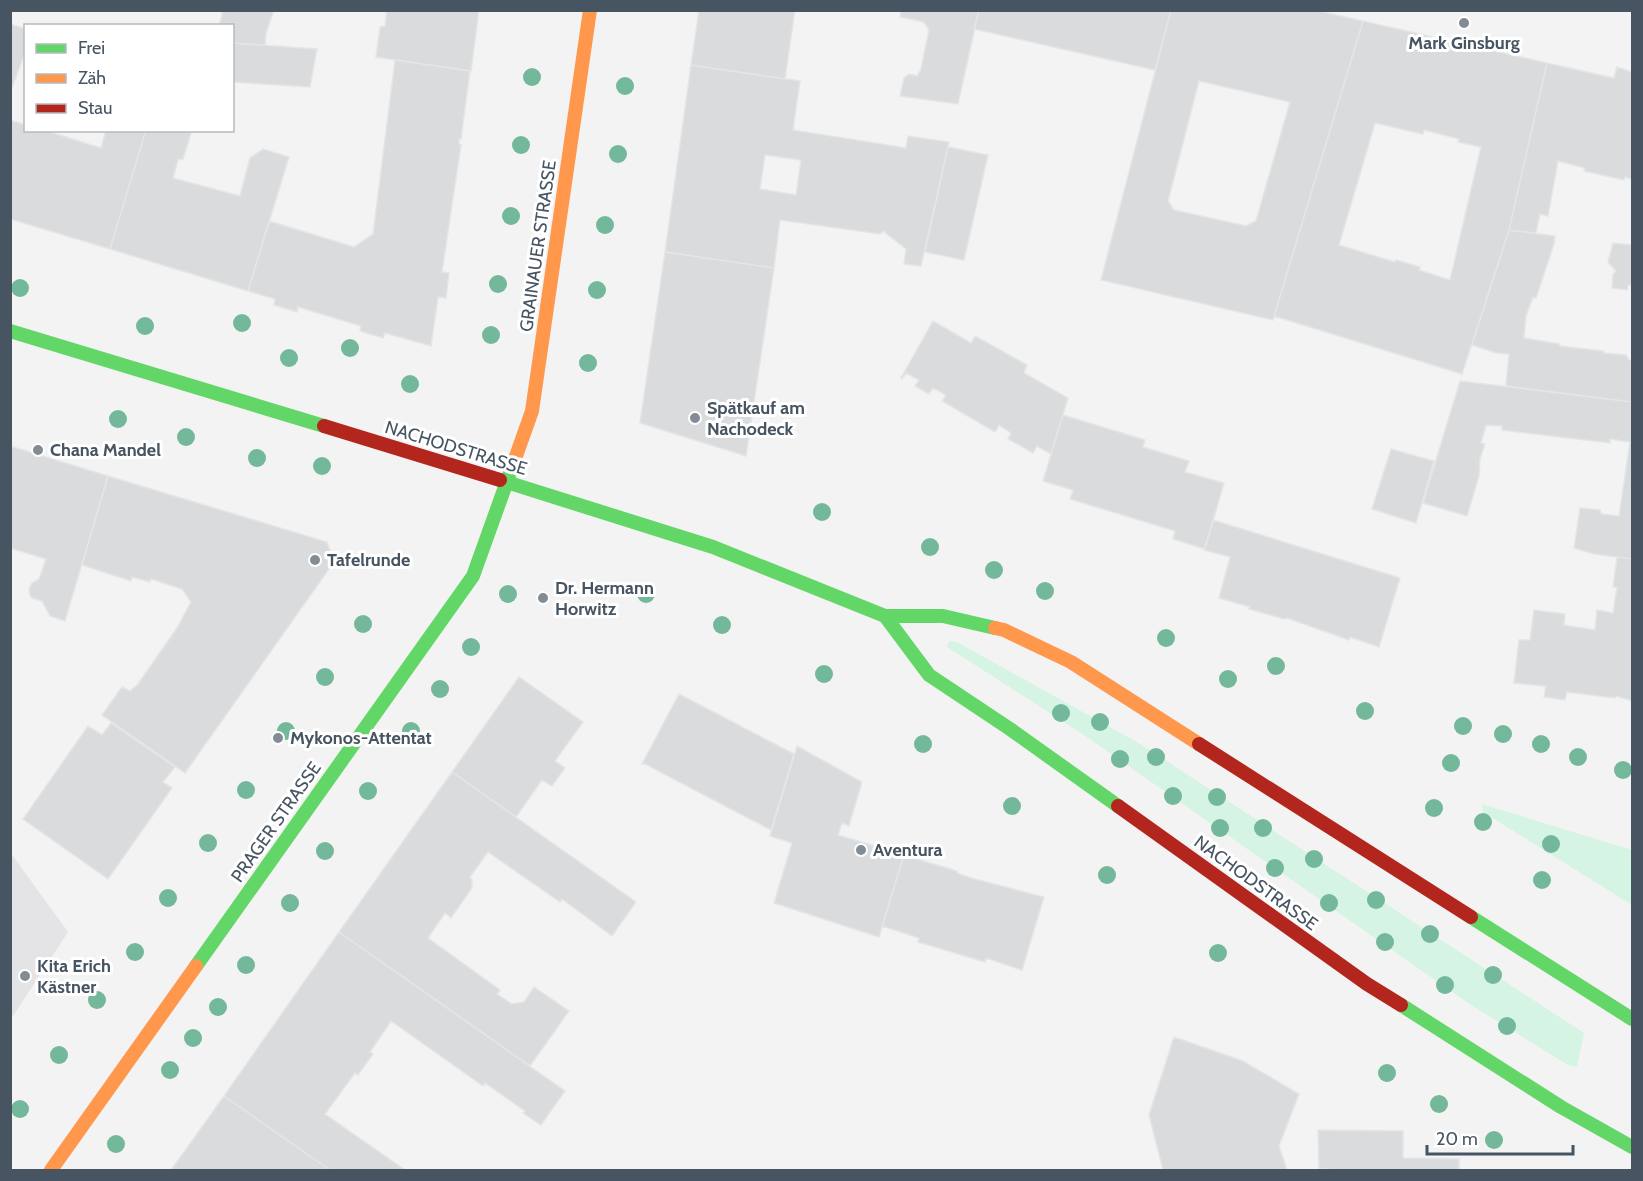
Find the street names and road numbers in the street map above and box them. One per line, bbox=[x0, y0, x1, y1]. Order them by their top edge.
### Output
street label: GRAINAUER STRASSE bbox=[515, 159, 561, 333]
street label: NACHODSTRASSE bbox=[382, 416, 530, 480]
street label: PRAGER STRASSE bbox=[226, 757, 326, 886]
street label: NACHODSTRASSE bbox=[1190, 831, 1322, 935]

